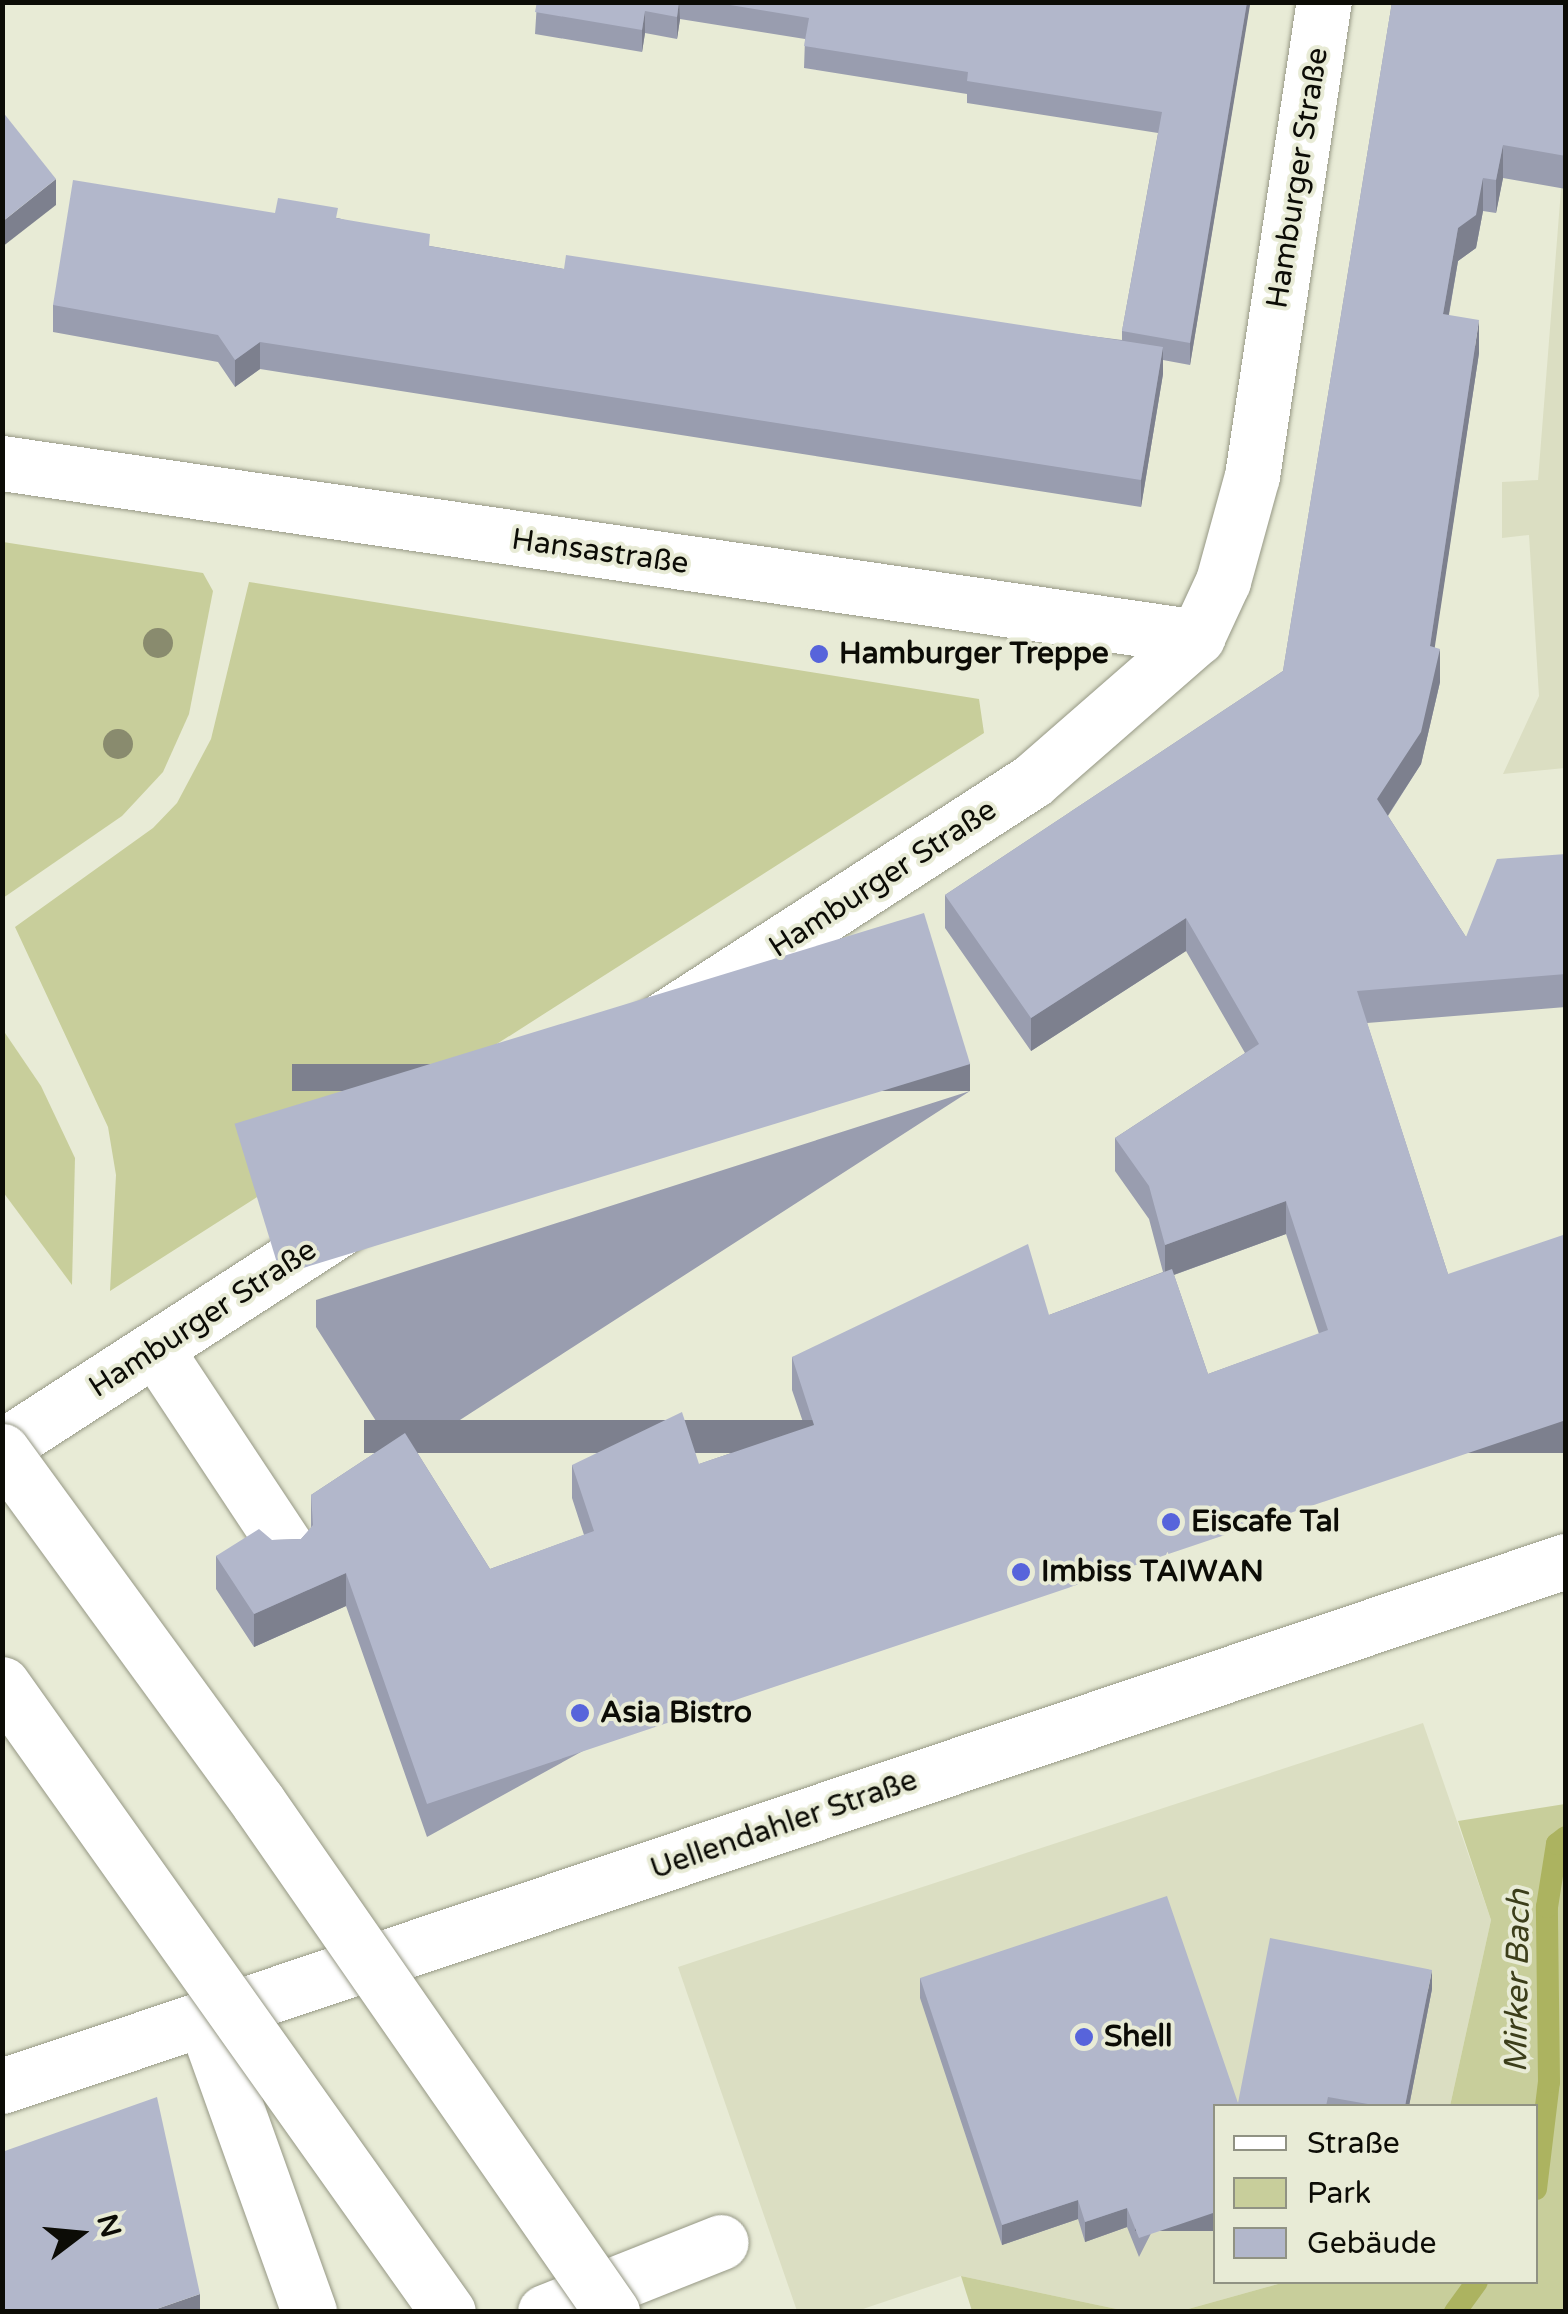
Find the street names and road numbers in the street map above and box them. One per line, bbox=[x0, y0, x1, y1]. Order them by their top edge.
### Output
street label: Hamburger Straße bbox=[1260, 45, 1336, 311]
street label: Hansastraße bbox=[509, 522, 691, 582]
street label: Hamburger Straße bbox=[763, 792, 1003, 966]
street label: Hamburger Straße bbox=[83, 1232, 323, 1406]
street label: Uellendahler Straße bbox=[646, 1762, 922, 1888]

